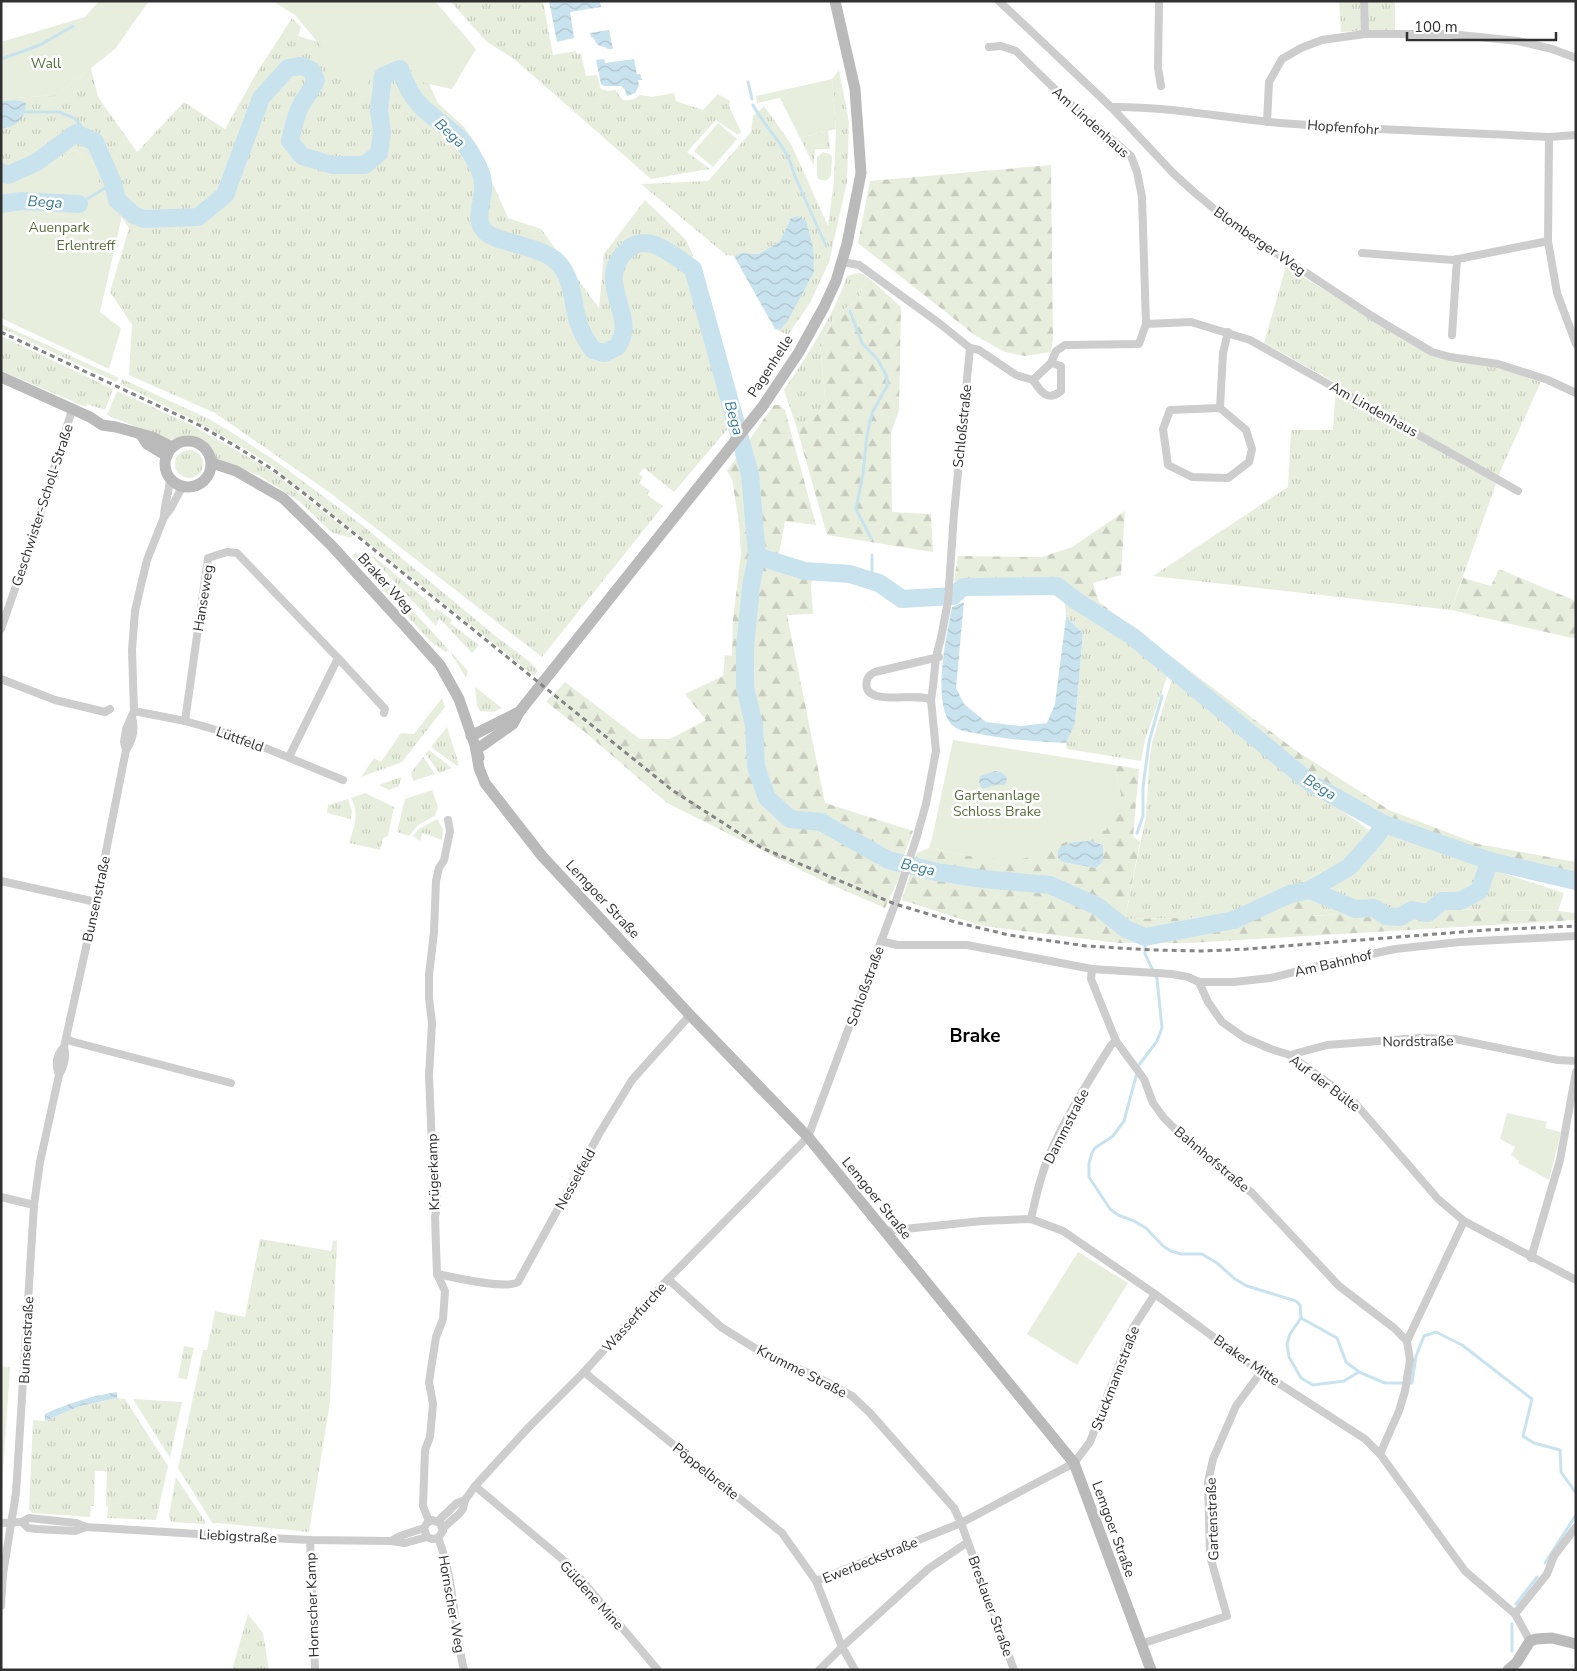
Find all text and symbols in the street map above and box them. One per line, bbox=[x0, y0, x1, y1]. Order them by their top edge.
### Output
scale bar bbox=[1407, 10, 1556, 42]
text: 100 m bbox=[1414, 17, 1458, 37]
park label: Wall bbox=[31, 54, 62, 73]
street label: Am Lindenhaus bbox=[1048, 82, 1134, 162]
water label: Bega bbox=[430, 114, 470, 152]
street label: Hopfenfohr bbox=[1307, 116, 1379, 139]
water label: Bega bbox=[27, 191, 63, 213]
street label: Blomberger Weg bbox=[1210, 203, 1310, 280]
park label: Auenpark bbox=[28, 218, 91, 237]
park label: Erlentreff bbox=[56, 236, 116, 255]
street label: Pagenhelle bbox=[743, 331, 798, 401]
street label: Am Lindenhaus bbox=[1326, 377, 1421, 442]
street label: Schloßstraße bbox=[949, 384, 976, 469]
water label: Bega bbox=[720, 398, 748, 438]
street label: Geschwister-Scholl-Straße bbox=[7, 422, 78, 589]
street label: Braker Weg bbox=[353, 549, 418, 618]
street label: Hanseweg bbox=[189, 563, 218, 633]
street label: Lüttfeld bbox=[214, 722, 266, 757]
water label: Bega bbox=[1300, 769, 1340, 805]
park label: Gartenanlage Schloss Brake bbox=[953, 786, 1041, 821]
water label: Bega bbox=[899, 853, 937, 881]
street label: Bunsenstraße bbox=[78, 854, 115, 944]
street label: Lemgoer Straße bbox=[561, 856, 644, 943]
street label: Schloßstraße bbox=[842, 944, 889, 1029]
street label: Am Bahnhof bbox=[1293, 945, 1374, 982]
district label: Brake bbox=[949, 1023, 1001, 1049]
street label: Nordstraße bbox=[1382, 1031, 1454, 1052]
street label: Auf der Bülte bbox=[1285, 1050, 1364, 1116]
street label: Dammstraße bbox=[1039, 1085, 1093, 1167]
street label: Bahnhofstraße bbox=[1170, 1122, 1253, 1197]
street label: Krügerkamp bbox=[423, 1133, 444, 1211]
street label: Nesselfeld bbox=[551, 1145, 600, 1213]
street label: Lemgoer Straße bbox=[837, 1153, 916, 1244]
street label: Wasserfurche bbox=[598, 1278, 671, 1356]
street label: Bunsenstraße bbox=[15, 1296, 38, 1384]
street label: Stuckmannstraße bbox=[1087, 1323, 1144, 1433]
street label: Braker Mitte bbox=[1210, 1331, 1284, 1390]
street label: Krumme Straße bbox=[754, 1341, 850, 1402]
street label: Pöppelbreite bbox=[668, 1439, 743, 1504]
street label: Gartenstraße bbox=[1202, 1477, 1223, 1561]
street label: Lemgoer Straße bbox=[1087, 1479, 1140, 1580]
street label: Liebigstraße bbox=[199, 1525, 277, 1548]
street label: Ewerbeckstraße bbox=[820, 1533, 921, 1588]
street label: Hornscher Kamp bbox=[301, 1552, 324, 1658]
street label: Breslauer Straße bbox=[963, 1553, 1018, 1659]
street label: Hornscher Weg bbox=[434, 1554, 469, 1654]
street label: Güldene Mine bbox=[555, 1557, 628, 1634]

